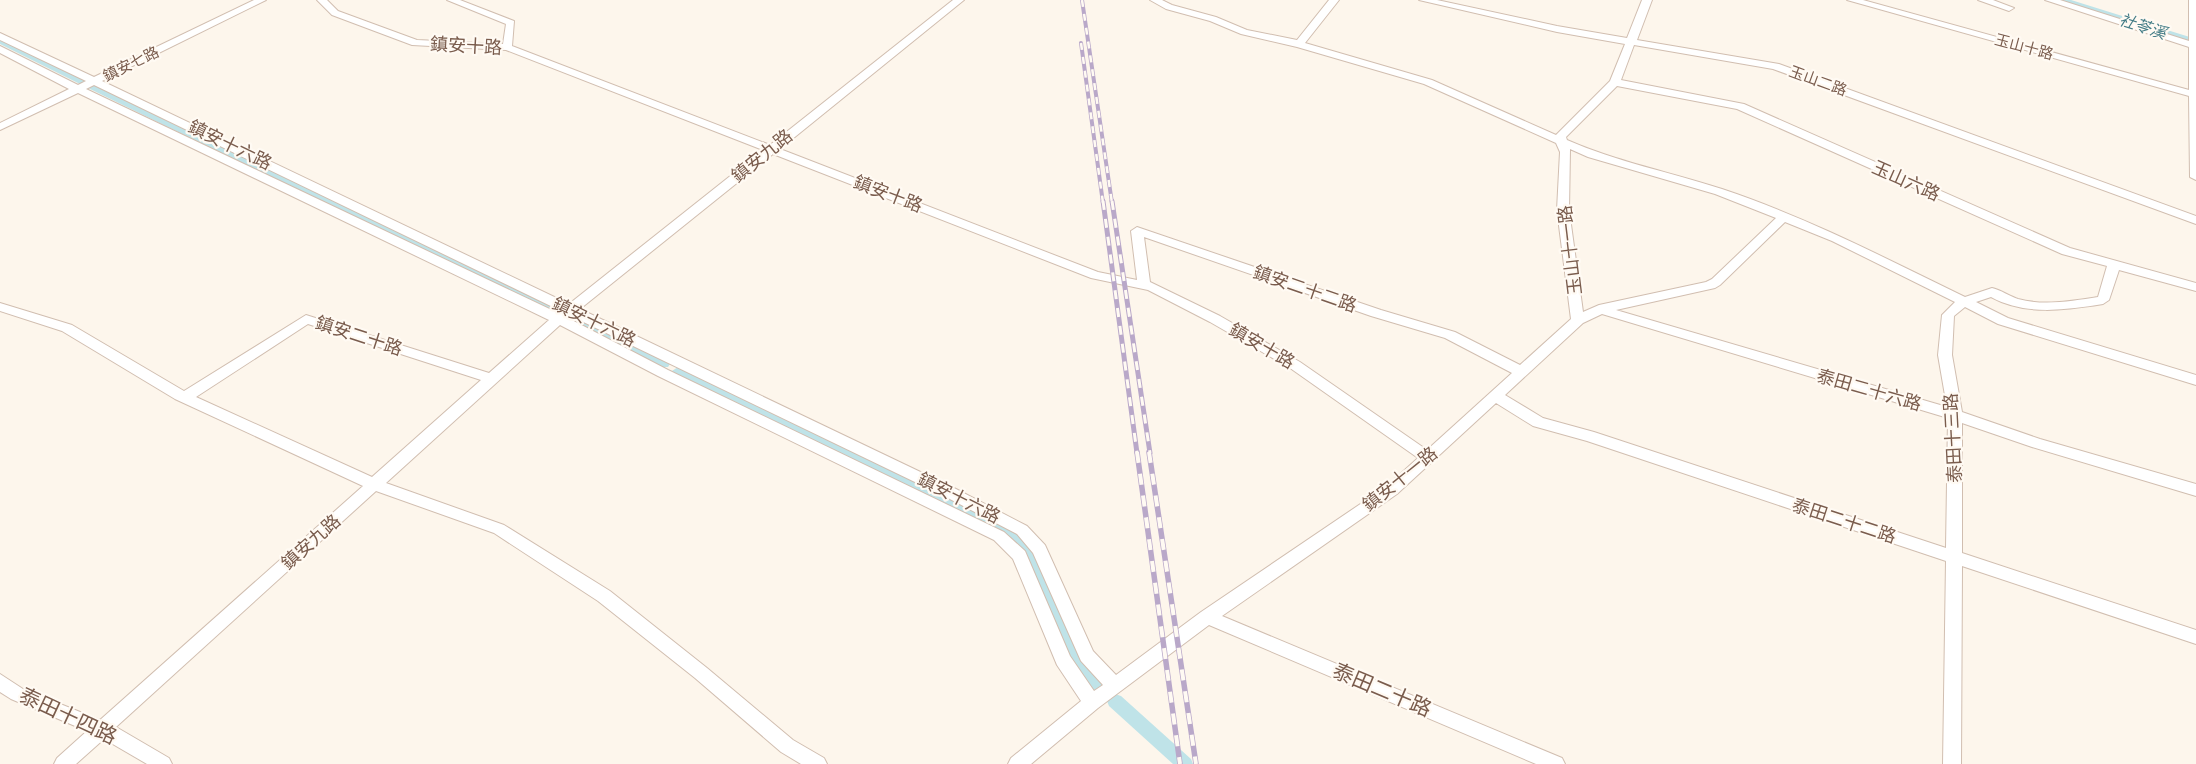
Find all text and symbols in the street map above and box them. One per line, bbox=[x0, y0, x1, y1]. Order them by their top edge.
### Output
water label: 社苓溪 bbox=[2117, 10, 2171, 44]
street label: 玉山十路 bbox=[1993, 31, 2055, 63]
street label: 鎮安十路 bbox=[429, 33, 503, 59]
street label: 鎮安七路 bbox=[100, 43, 162, 85]
street label: 玉山二路 bbox=[1787, 62, 1849, 100]
street label: 鎮安十六路 bbox=[185, 115, 275, 175]
street label: 鎮安九路 bbox=[727, 125, 797, 187]
street label: 玉山六路 bbox=[1869, 156, 1943, 206]
street label: 鎮安十路 bbox=[850, 171, 926, 217]
street label: 玉山十一路 bbox=[1554, 204, 1586, 296]
street label: 鎮安二十二路 bbox=[1250, 261, 1360, 317]
street label: 鎮安十六路 bbox=[549, 292, 639, 352]
street label: 鎮安二十路 bbox=[313, 312, 405, 360]
street label: 鎮安十路 bbox=[1225, 318, 1299, 374]
street label: 泰田二十六路 bbox=[1814, 365, 1924, 415]
street label: 泰田十三路 bbox=[1940, 392, 1966, 484]
street label: 鎮安十一路 bbox=[1358, 442, 1442, 516]
street label: 鎮安十六路 bbox=[914, 468, 1004, 528]
street label: 泰田二十二路 bbox=[1789, 494, 1899, 548]
street label: 鎮安九路 bbox=[277, 510, 345, 574]
street label: 泰田二十路 bbox=[1329, 658, 1435, 722]
street label: 泰田十四路 bbox=[15, 682, 121, 750]

